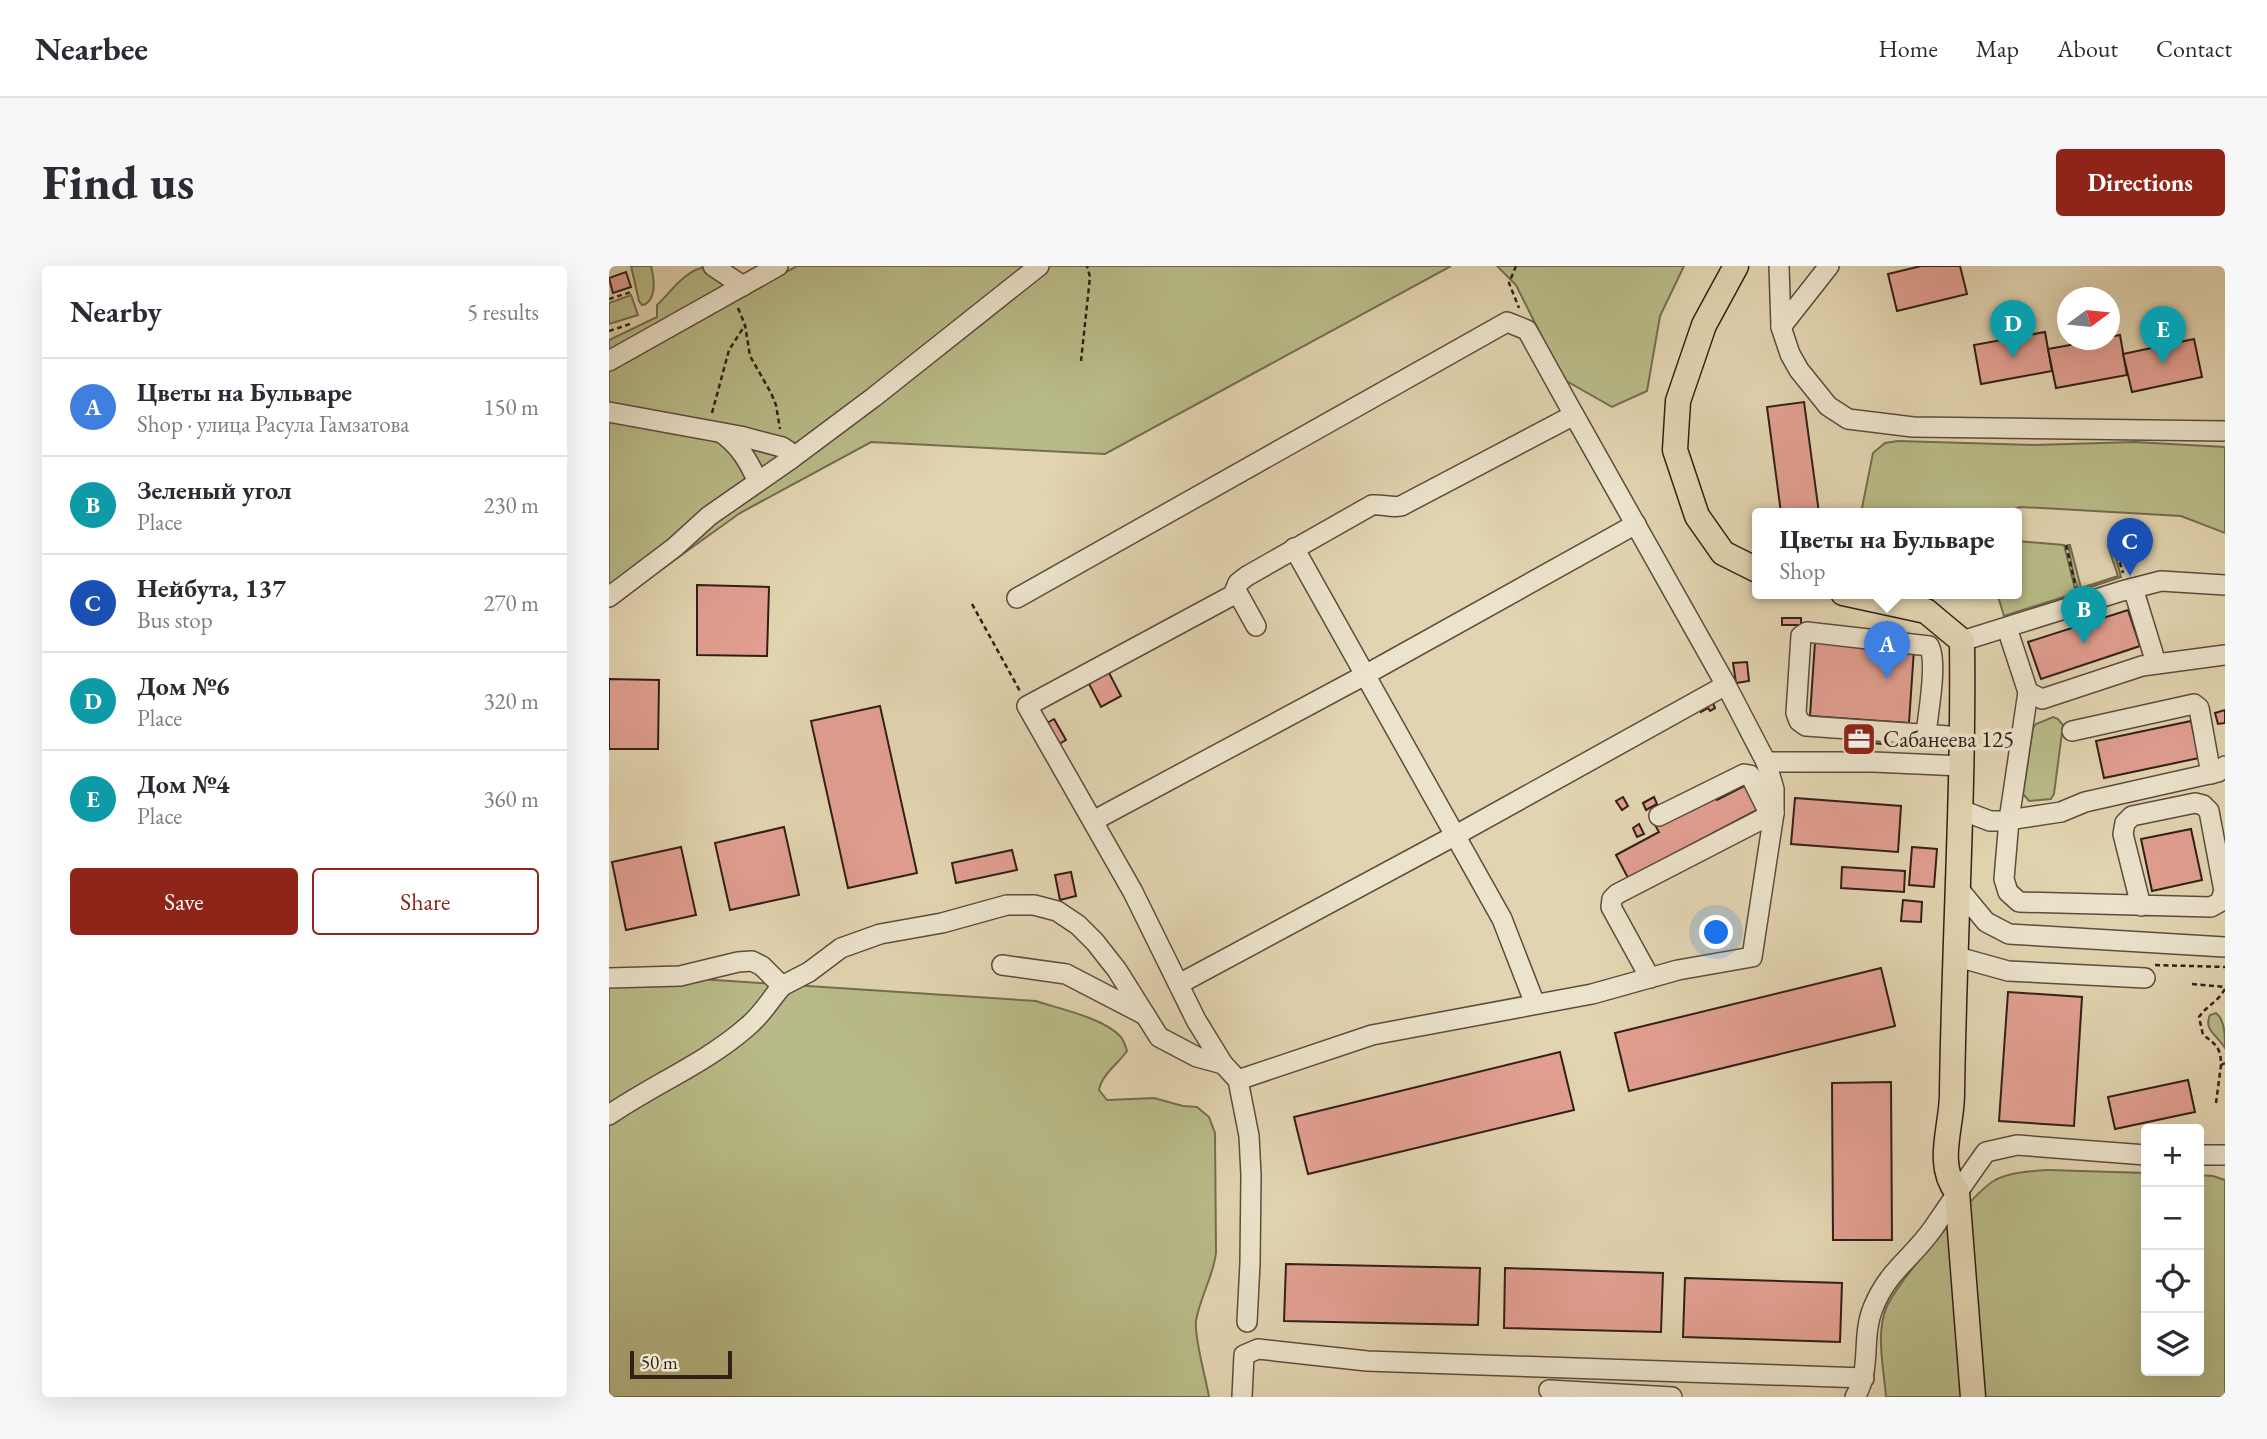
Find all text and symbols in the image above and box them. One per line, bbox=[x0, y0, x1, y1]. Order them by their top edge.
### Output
text: Nearbee bbox=[35, 27, 148, 70]
text: Home bbox=[1878, 33, 1938, 64]
text: Map bbox=[1976, 33, 2019, 64]
text: About bbox=[2057, 33, 2118, 64]
text: Contact bbox=[2156, 33, 2232, 64]
button: Directions bbox=[2056, 149, 2225, 216]
text: Find us bbox=[42, 150, 194, 214]
north arrow bbox=[2057, 287, 2120, 350]
text: Nearby bbox=[70, 292, 162, 331]
text: 5 results bbox=[467, 297, 539, 327]
pin: D bbox=[1990, 300, 2036, 358]
pin: E bbox=[2140, 306, 2186, 364]
text: Цветы на Бульваре bbox=[137, 375, 352, 409]
text: A bbox=[85, 392, 101, 422]
text: 150 m bbox=[483, 392, 539, 422]
text: Shop · улица Расула Гамзатова bbox=[137, 409, 410, 439]
text: Зеленый угол bbox=[137, 473, 292, 507]
text: B bbox=[86, 490, 100, 520]
text: 230 m bbox=[483, 490, 539, 520]
text: Place bbox=[137, 507, 182, 537]
popup bbox=[1752, 508, 2022, 599]
pin: C bbox=[2107, 518, 2153, 576]
text: Цветы на Бульваре bbox=[1779, 522, 1995, 556]
text: Shop bbox=[1779, 556, 1825, 586]
text: Нейбута, 137 bbox=[137, 571, 286, 605]
pin: B bbox=[2061, 586, 2107, 644]
text: C bbox=[85, 588, 101, 618]
text: 270 m bbox=[483, 588, 539, 618]
text: Bus stop bbox=[137, 605, 213, 635]
pin: A bbox=[1864, 621, 1910, 679]
text: Дом №6 bbox=[137, 669, 230, 703]
text: D bbox=[84, 686, 102, 716]
text: 320 m bbox=[483, 686, 539, 716]
text: Place bbox=[137, 703, 182, 733]
office icon: Сабанеева 125 bbox=[1840, 720, 1878, 758]
place label: Сабанеева 125 bbox=[1883, 724, 2014, 754]
text: Дом №4 bbox=[137, 767, 230, 801]
text: E bbox=[86, 784, 100, 814]
text: 360 m bbox=[483, 784, 539, 814]
text: Place bbox=[137, 801, 182, 831]
button: Save bbox=[70, 868, 298, 935]
button: Share bbox=[312, 868, 539, 935]
your location bbox=[1699, 915, 1733, 949]
map controls bbox=[2141, 1124, 2204, 1376]
button: + bbox=[2141, 1124, 2204, 1187]
button: − bbox=[2141, 1187, 2204, 1250]
button: locate bbox=[2141, 1250, 2204, 1313]
button: layers bbox=[2141, 1313, 2204, 1376]
scale bar bbox=[630, 1348, 731, 1380]
text: 50 m bbox=[641, 1350, 678, 1375]

